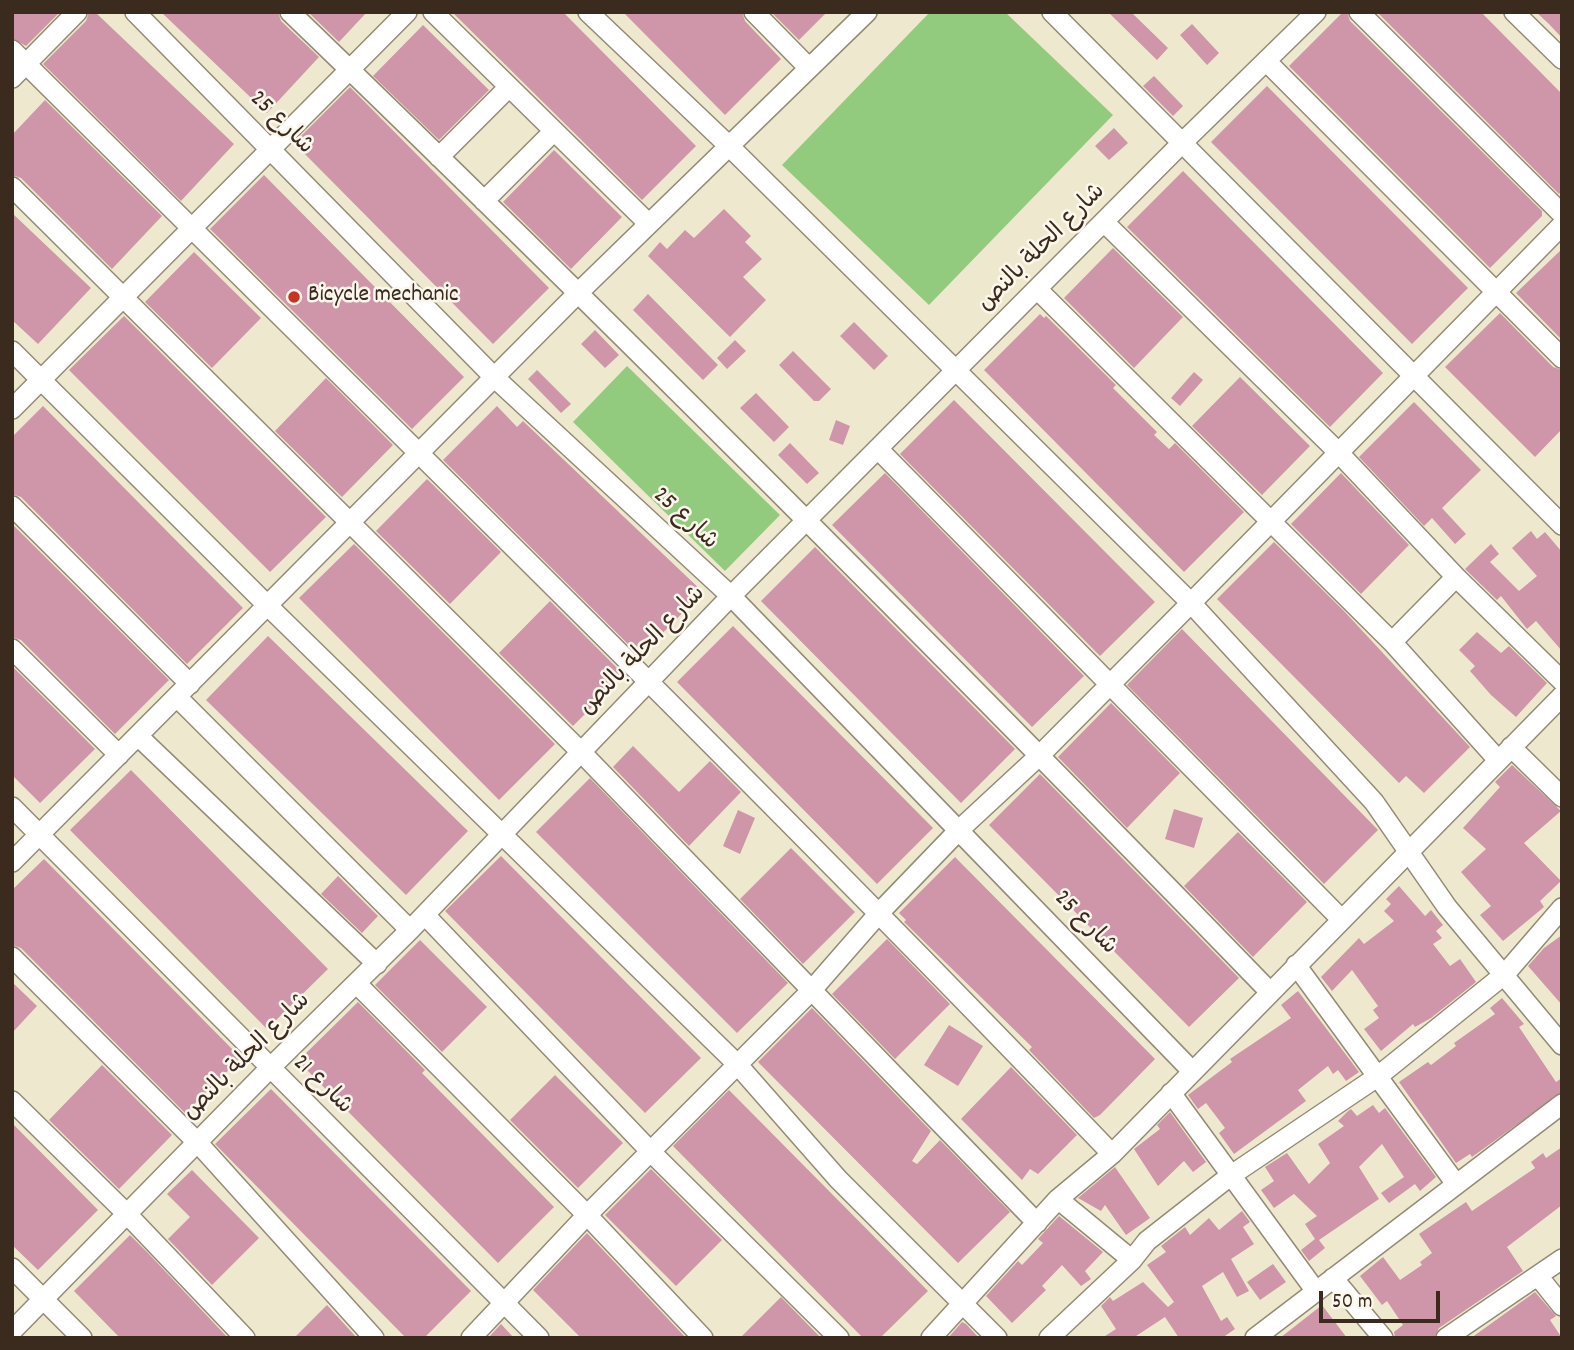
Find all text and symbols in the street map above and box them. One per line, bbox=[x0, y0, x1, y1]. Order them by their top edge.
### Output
street label: شارع 25 bbox=[242, 86, 318, 162]
street label: شارع الحلة بالنص bbox=[973, 179, 1113, 319]
place label: Bicycle mechanic bbox=[308, 283, 459, 311]
marker: Bicycle mechanic bbox=[286, 289, 302, 305]
street label: شارع 25 bbox=[645, 483, 723, 557]
street label: شارع الحلة بالنص bbox=[575, 581, 713, 723]
street label: شارع 25 bbox=[1046, 886, 1122, 962]
street label: شارع الحلة بالنص bbox=[178, 988, 318, 1128]
street label: شارع 21 bbox=[285, 1050, 357, 1122]
scale bar bbox=[1322, 1276, 1443, 1320]
text: 50 m bbox=[1332, 1288, 1372, 1318]

